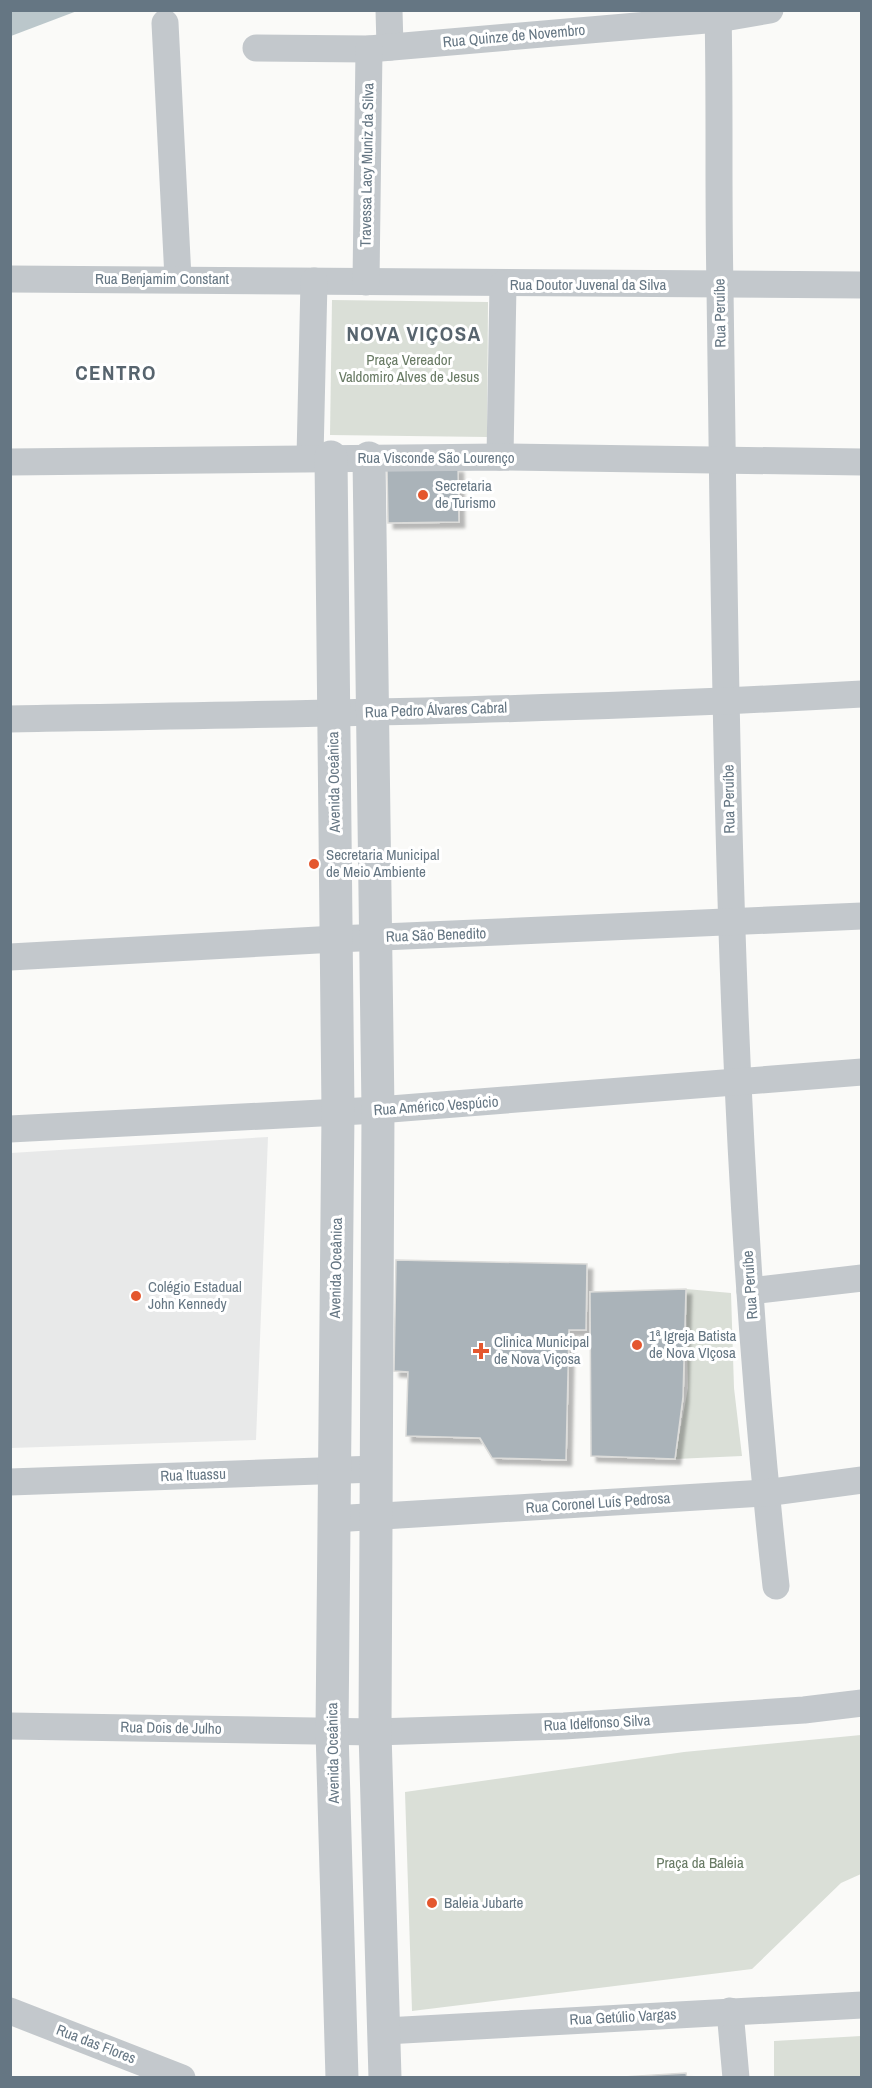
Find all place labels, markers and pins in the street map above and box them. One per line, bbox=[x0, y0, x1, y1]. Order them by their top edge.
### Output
place label: Secretaria de Turismo bbox=[435, 475, 496, 513]
marker: Secretaria de Turismo bbox=[416, 488, 430, 502]
place label: Secretaria Municipal de Meio Ambiente bbox=[326, 844, 440, 882]
marker: Secretaria Municipal de Meio Ambiente bbox=[307, 857, 321, 871]
place label: Colégio Estadual John Kennedy bbox=[148, 1276, 242, 1314]
marker: Colégio Estadual John Kennedy bbox=[129, 1289, 143, 1303]
place label: 1ª Igreja Batista de Nova VIçosa bbox=[649, 1325, 736, 1363]
place label: Clinica Municipal de Nova Viçosa bbox=[494, 1331, 589, 1369]
marker: 1ª Igreja Batista de Nova VIçosa bbox=[630, 1338, 644, 1352]
marker: Clinica Municipal de Nova Viçosa bbox=[472, 1342, 490, 1360]
place label: Baleia Jubarte bbox=[444, 1892, 523, 1913]
marker: Baleia Jubarte bbox=[425, 1896, 439, 1910]

